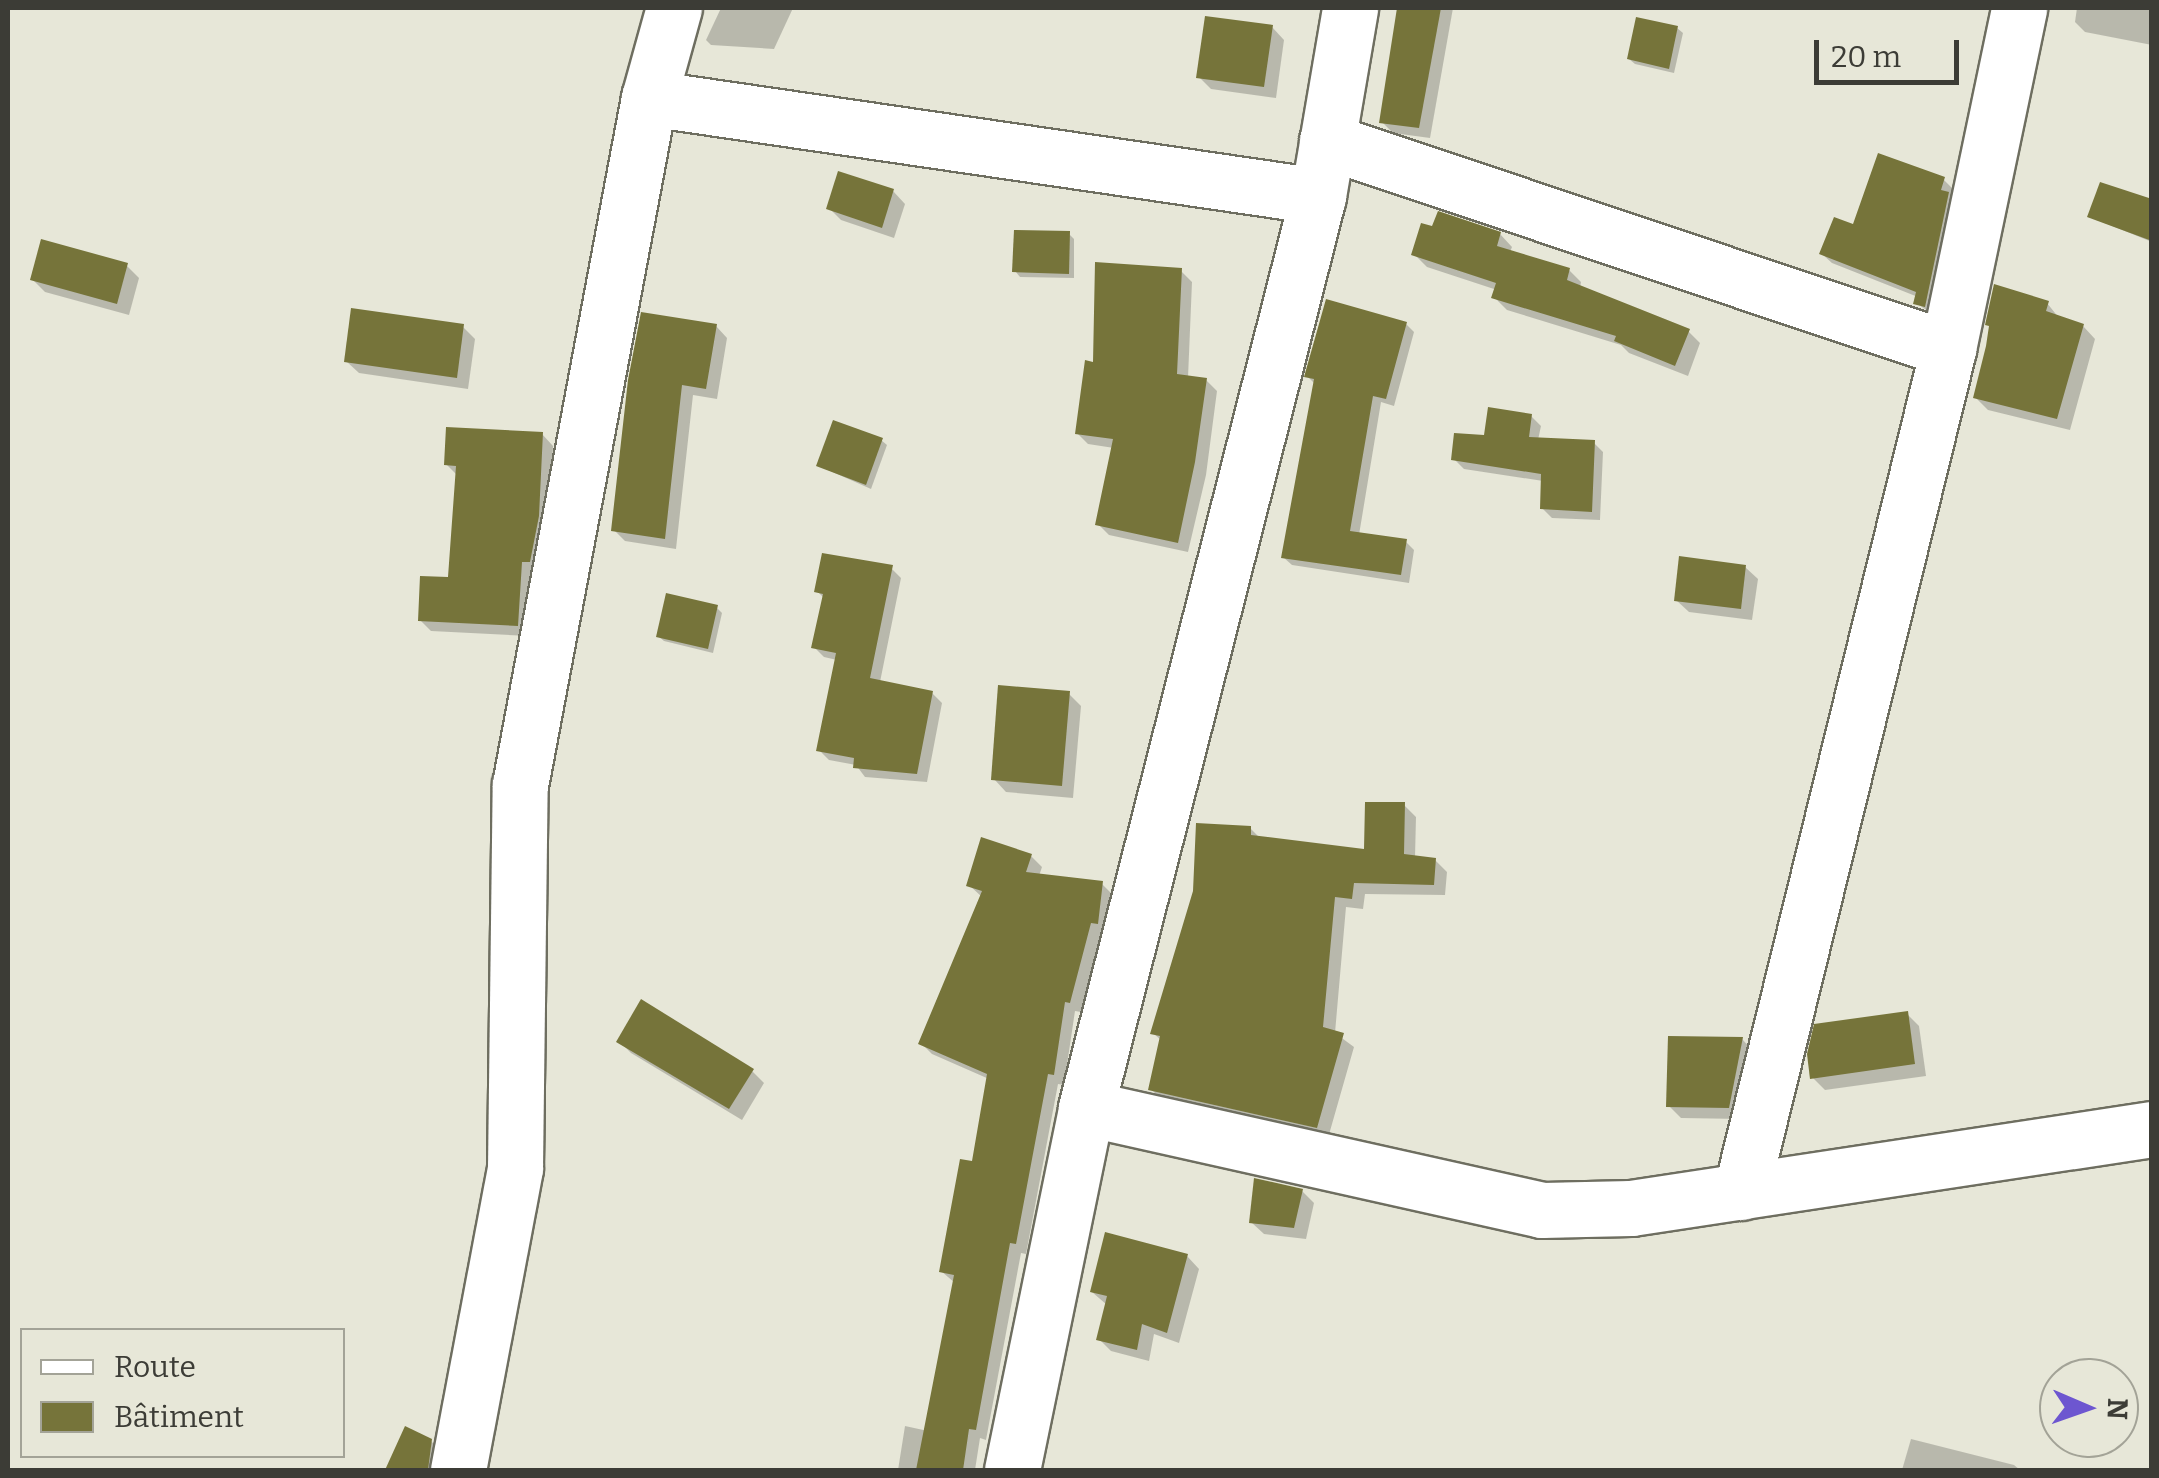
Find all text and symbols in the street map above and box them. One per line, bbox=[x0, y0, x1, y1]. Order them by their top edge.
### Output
scale bar bbox=[1819, 20, 1964, 82]
text: 20 m bbox=[1831, 39, 1901, 75]
legend bbox=[20, 1328, 345, 1458]
text: Route bbox=[114, 1349, 196, 1385]
north arrow bbox=[2039, 1358, 2139, 1458]
text: N bbox=[2101, 1398, 2134, 1420]
text: Bâtiment bbox=[114, 1399, 244, 1435]

